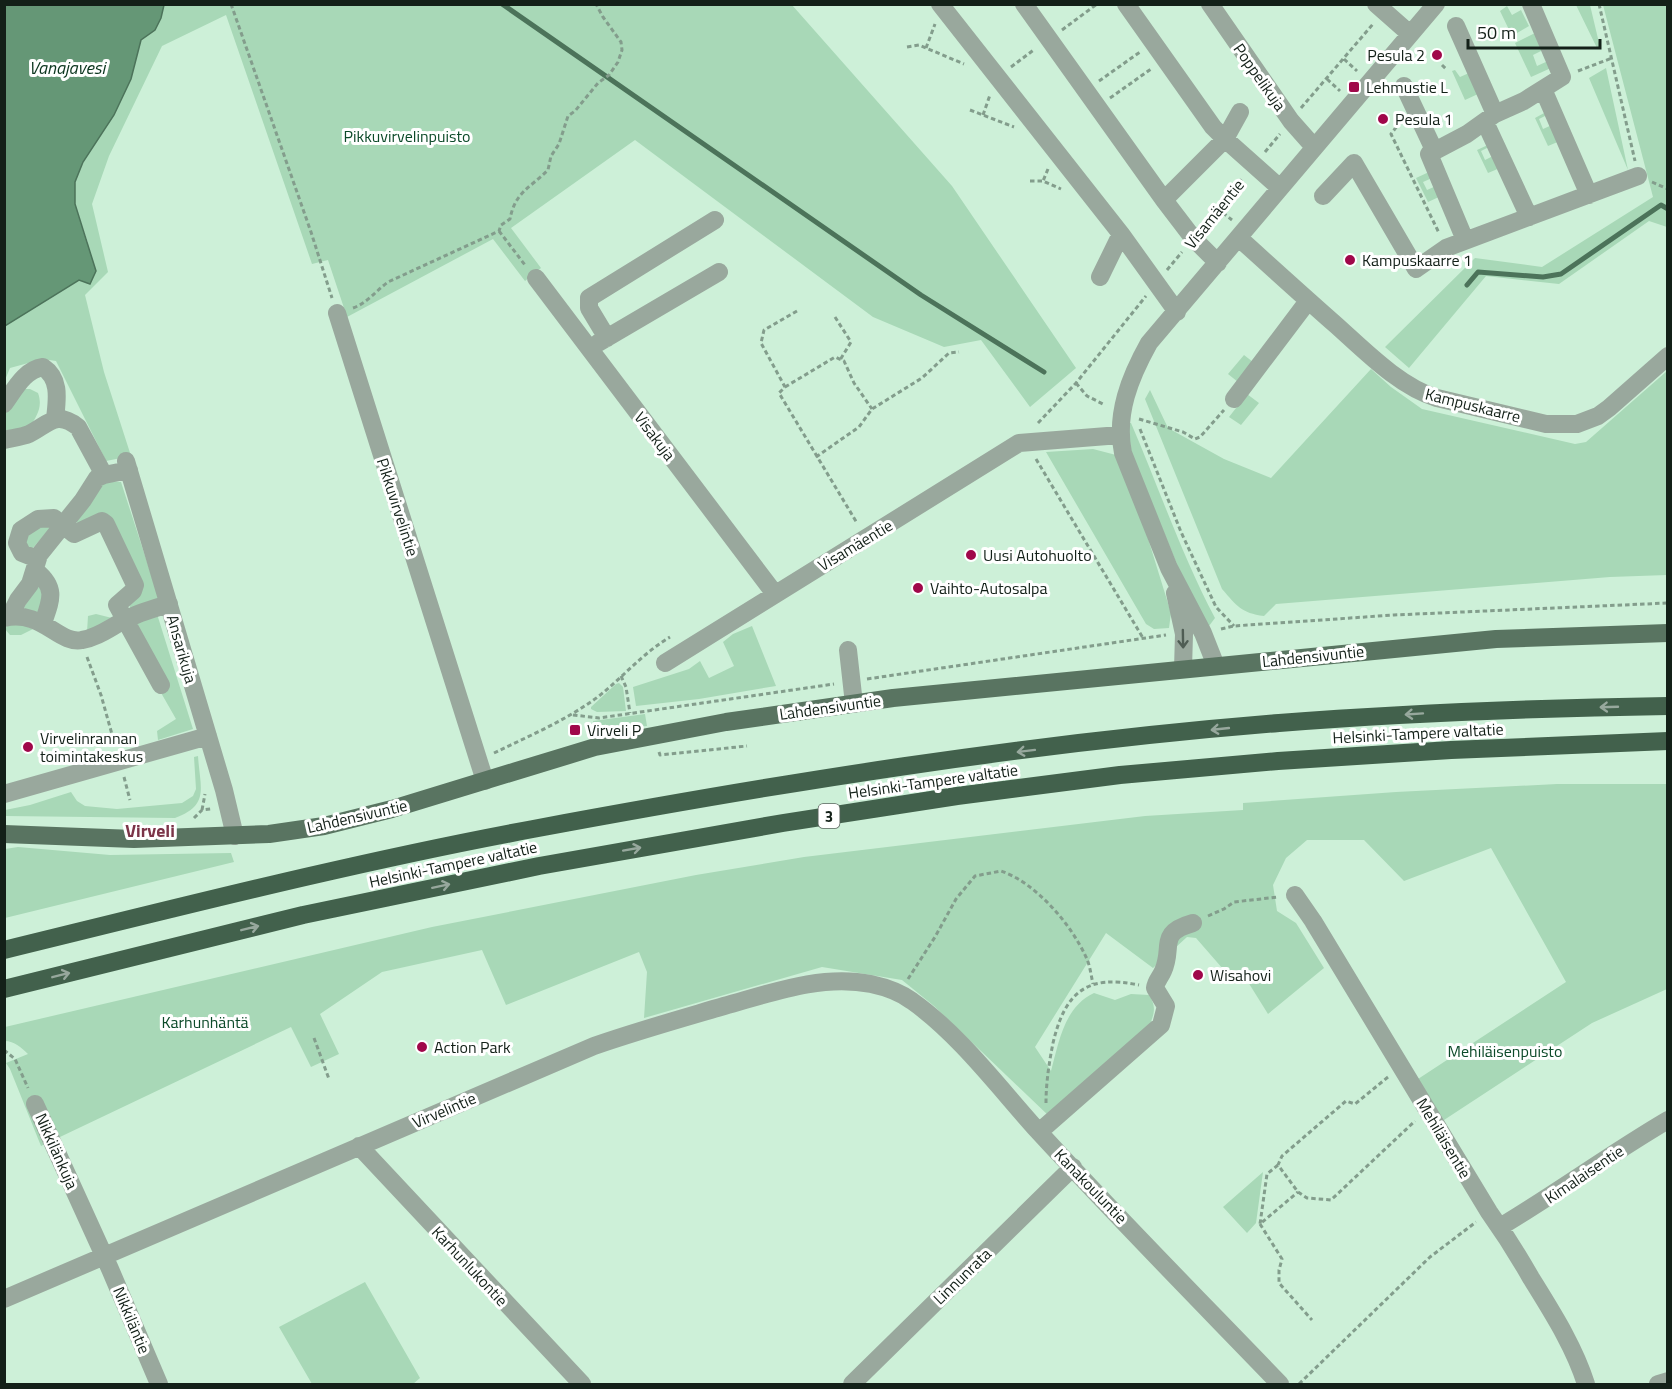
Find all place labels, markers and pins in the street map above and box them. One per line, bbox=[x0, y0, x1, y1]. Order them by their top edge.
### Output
place label: Pesula 2 bbox=[1367, 43, 1425, 67]
marker: Pesula 2 bbox=[1430, 48, 1444, 62]
place label: Lehmustie L bbox=[1366, 75, 1448, 99]
marker: Lehmustie L bbox=[1347, 80, 1361, 94]
place label: Pesula 1 bbox=[1395, 107, 1453, 131]
marker: Pesula 1 bbox=[1376, 112, 1390, 126]
place label: Kampuskaarre 1 bbox=[1362, 248, 1472, 272]
marker: Kampuskaarre 1 bbox=[1343, 253, 1357, 267]
place label: Uusi Autohuolto bbox=[983, 543, 1092, 567]
marker: Uusi Autohuolto bbox=[964, 548, 978, 562]
place label: Vaihto-Autosalpa bbox=[930, 576, 1048, 600]
marker: Vaihto-Autosalpa bbox=[911, 581, 925, 595]
place label: Virveli P bbox=[587, 718, 641, 742]
marker: Virveli P bbox=[568, 723, 582, 737]
place label: Virvelinrannan toimintakeskus bbox=[40, 726, 143, 768]
marker: Virvelinrannan toimintakeskus bbox=[21, 740, 35, 754]
place label: Wisahovi bbox=[1210, 963, 1271, 987]
marker: Wisahovi bbox=[1191, 968, 1205, 982]
place label: Action Park bbox=[434, 1035, 511, 1059]
marker: Action Park bbox=[415, 1040, 429, 1054]

